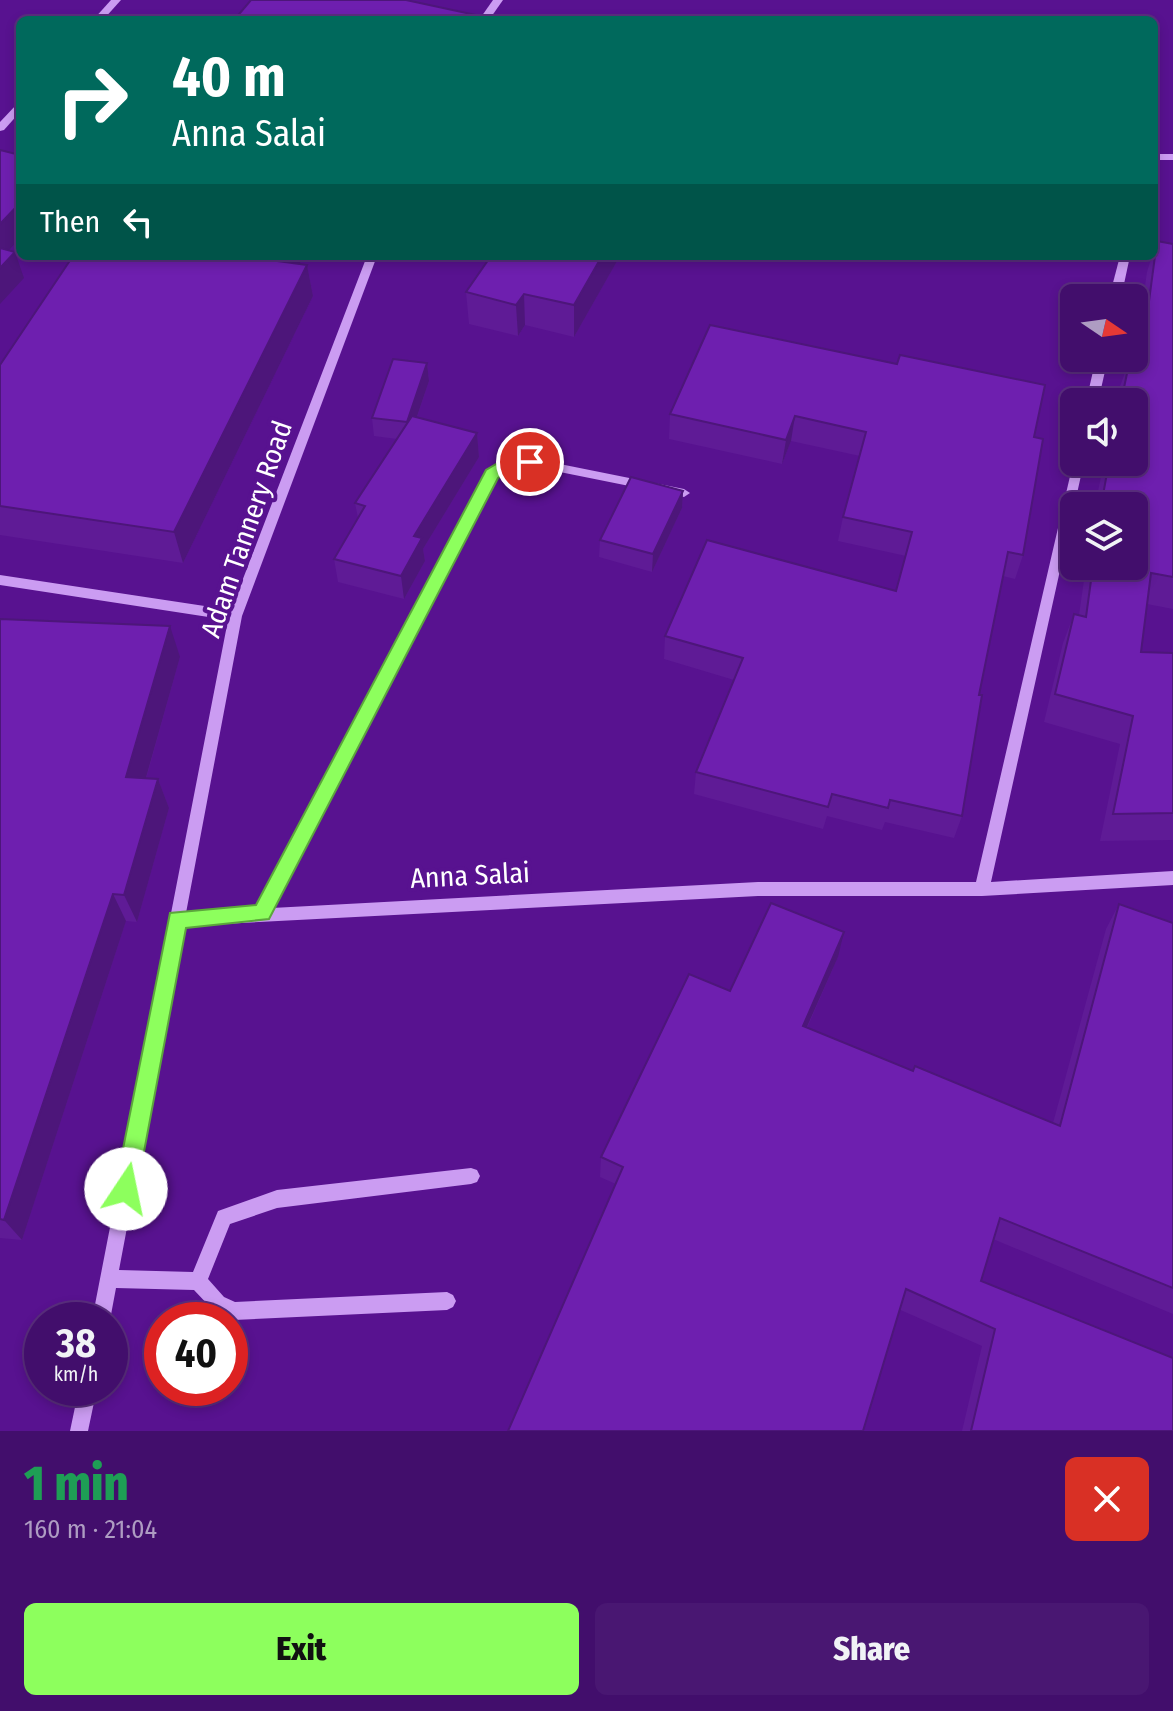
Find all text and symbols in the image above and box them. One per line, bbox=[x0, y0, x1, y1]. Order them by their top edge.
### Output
text: 40 m bbox=[172, 44, 286, 111]
icon: right bbox=[40, 48, 144, 152]
text: Anna Salai bbox=[172, 112, 326, 156]
icon: left bbox=[116, 200, 160, 244]
text: Then bbox=[40, 204, 100, 240]
north arrow bbox=[1060, 284, 1148, 372]
map controls bbox=[1060, 284, 1148, 580]
button: sound bbox=[1060, 388, 1148, 476]
street label: Adam Tannery Road bbox=[194, 416, 299, 642]
pin bbox=[496, 428, 564, 496]
icon: arrive bbox=[508, 440, 552, 484]
button: layers bbox=[1060, 492, 1148, 580]
street label: Anna Salai bbox=[409, 856, 531, 895]
position arrow bbox=[84, 1147, 168, 1231]
speed limit sign: 40 bbox=[144, 1302, 248, 1406]
text: 38 bbox=[56, 1320, 96, 1368]
text: km/h bbox=[54, 1362, 98, 1386]
text: 1 min bbox=[24, 1455, 128, 1513]
button: close bbox=[1065, 1457, 1149, 1541]
text: 160 m · 21:04 bbox=[24, 1514, 157, 1545]
button: Exit bbox=[24, 1603, 579, 1695]
button: Share bbox=[595, 1603, 1149, 1695]

